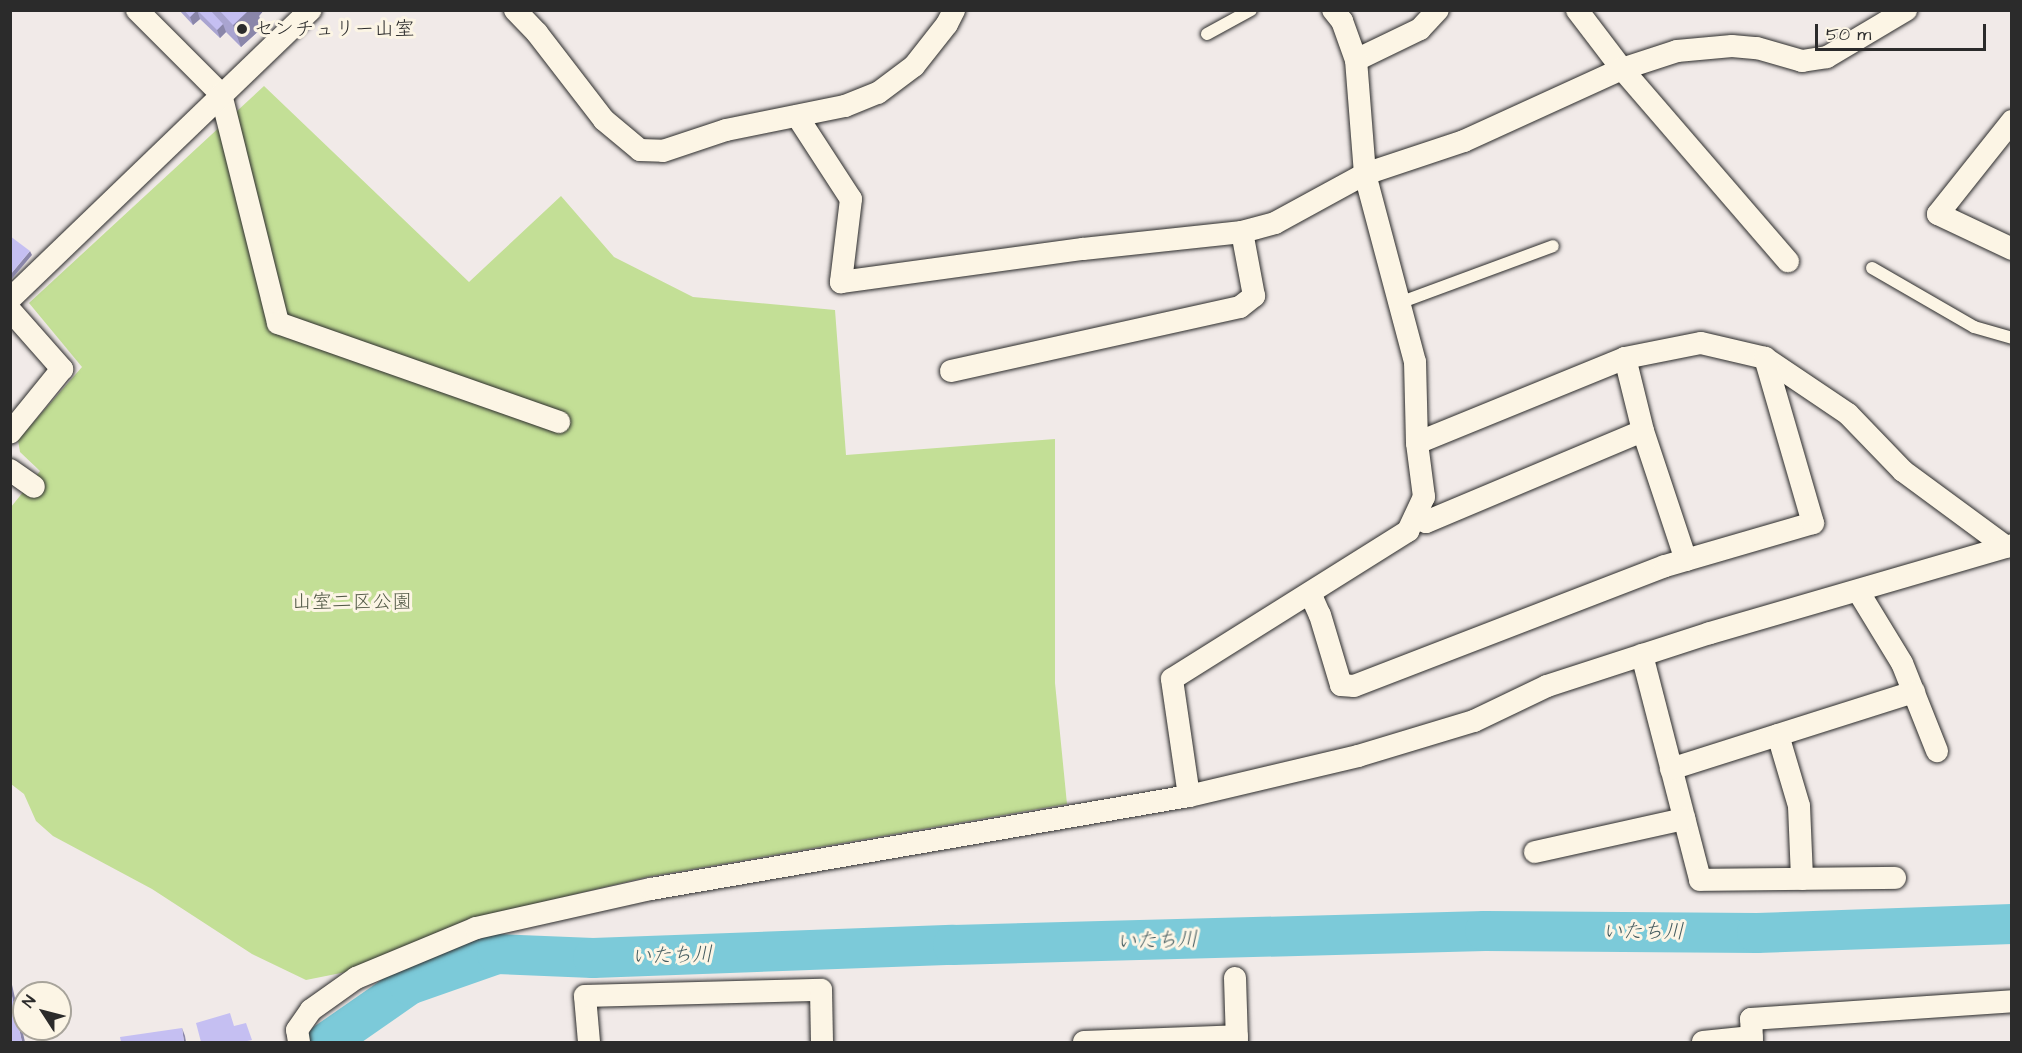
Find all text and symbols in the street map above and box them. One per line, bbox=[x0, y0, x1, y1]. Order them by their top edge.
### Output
scale bar bbox=[1818, 12, 1989, 50]
place label: センチュリー山室 bbox=[254, 17, 414, 41]
marker: センチュリー山室 bbox=[235, 22, 249, 36]
text: 50 m bbox=[1826, 22, 1871, 47]
park label: 山室二区公園 bbox=[292, 590, 412, 614]
water label: いたち川 bbox=[1601, 919, 1685, 945]
water label: いたち川 bbox=[1115, 927, 1199, 955]
water label: いたち川 bbox=[630, 942, 714, 970]
north arrow bbox=[12, 981, 72, 1041]
text: N bbox=[17, 991, 41, 1012]

